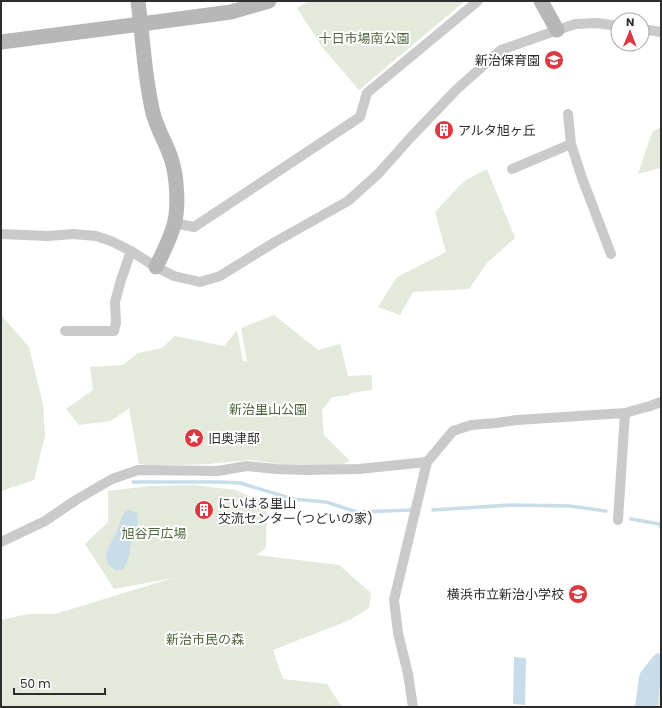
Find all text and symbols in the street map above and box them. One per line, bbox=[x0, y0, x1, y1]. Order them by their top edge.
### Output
north arrow bbox=[610, 12, 650, 52]
text: N bbox=[626, 14, 634, 30]
park label: 十日市場南公園 bbox=[318, 29, 410, 48]
school or university icon: 新治保育園 bbox=[543, 49, 565, 71]
place label: 新治保育園 bbox=[475, 51, 540, 70]
building icon: アルタ旭ヶ丘 bbox=[433, 119, 455, 141]
place label: アルタ旭ヶ丘 bbox=[458, 121, 536, 140]
park label: 新治里山公園 bbox=[229, 400, 307, 419]
place icon: 旧奥津邸 bbox=[183, 427, 205, 449]
place label: 旧奥津邸 bbox=[208, 429, 260, 448]
place label: にいはる里山 交流センター(つどいの家) bbox=[218, 494, 373, 528]
building icon: にいはる里山 交流センター(つどいの家) bbox=[193, 499, 215, 521]
park label: 旭谷戸広場 bbox=[121, 524, 187, 543]
school or university icon: 横浜市立新治小学校 bbox=[567, 583, 589, 605]
place label: 横浜市立新治小学校 bbox=[447, 585, 564, 604]
park label: 新治市民の森 bbox=[166, 630, 244, 649]
scale bar bbox=[14, 670, 105, 696]
text: 50 m bbox=[20, 675, 51, 692]

